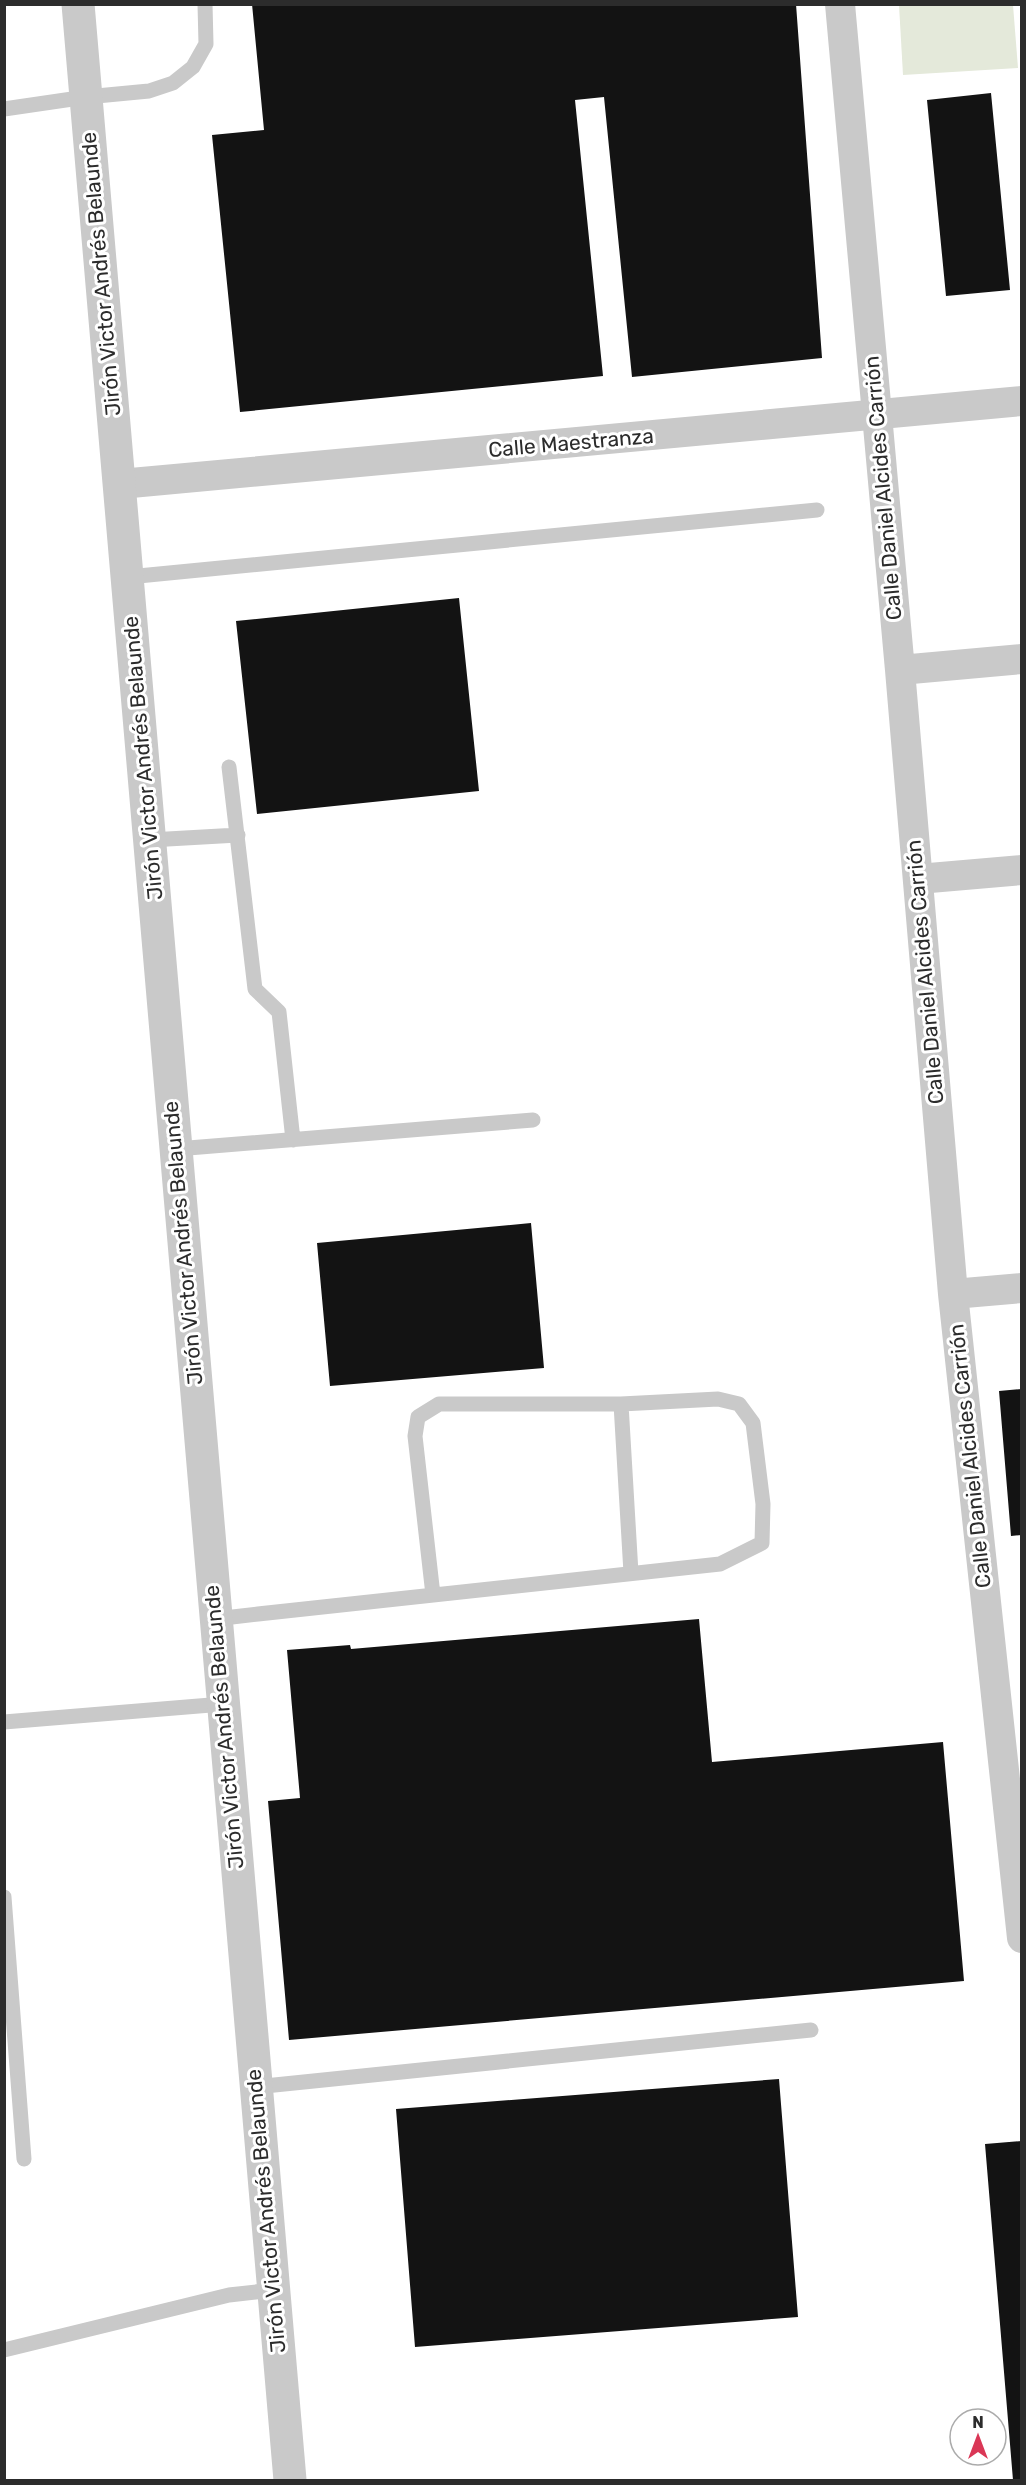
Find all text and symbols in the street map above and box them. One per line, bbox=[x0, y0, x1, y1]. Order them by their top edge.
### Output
street label: Jirón Victor Andrés Belaunde bbox=[76, 131, 125, 417]
street label: Calle Daniel Alcides Carrión bbox=[858, 355, 907, 621]
street label: Calle Maestranza bbox=[487, 423, 655, 462]
street label: Jirón Victor Andrés Belaunde bbox=[118, 615, 167, 901]
street label: Calle Daniel Alcides Carrión bbox=[900, 839, 949, 1105]
street label: Jirón Victor Andrés Belaunde bbox=[158, 1100, 207, 1386]
street label: Calle Daniel Alcides Carrión bbox=[943, 1323, 996, 1589]
street label: Jirón Victor Andrés Belaunde bbox=[199, 1584, 248, 1870]
street label: Jirón Victor Andrés Belaunde bbox=[241, 2068, 290, 2354]
north arrow bbox=[948, 2407, 1008, 2467]
text: N bbox=[972, 2413, 984, 2432]

